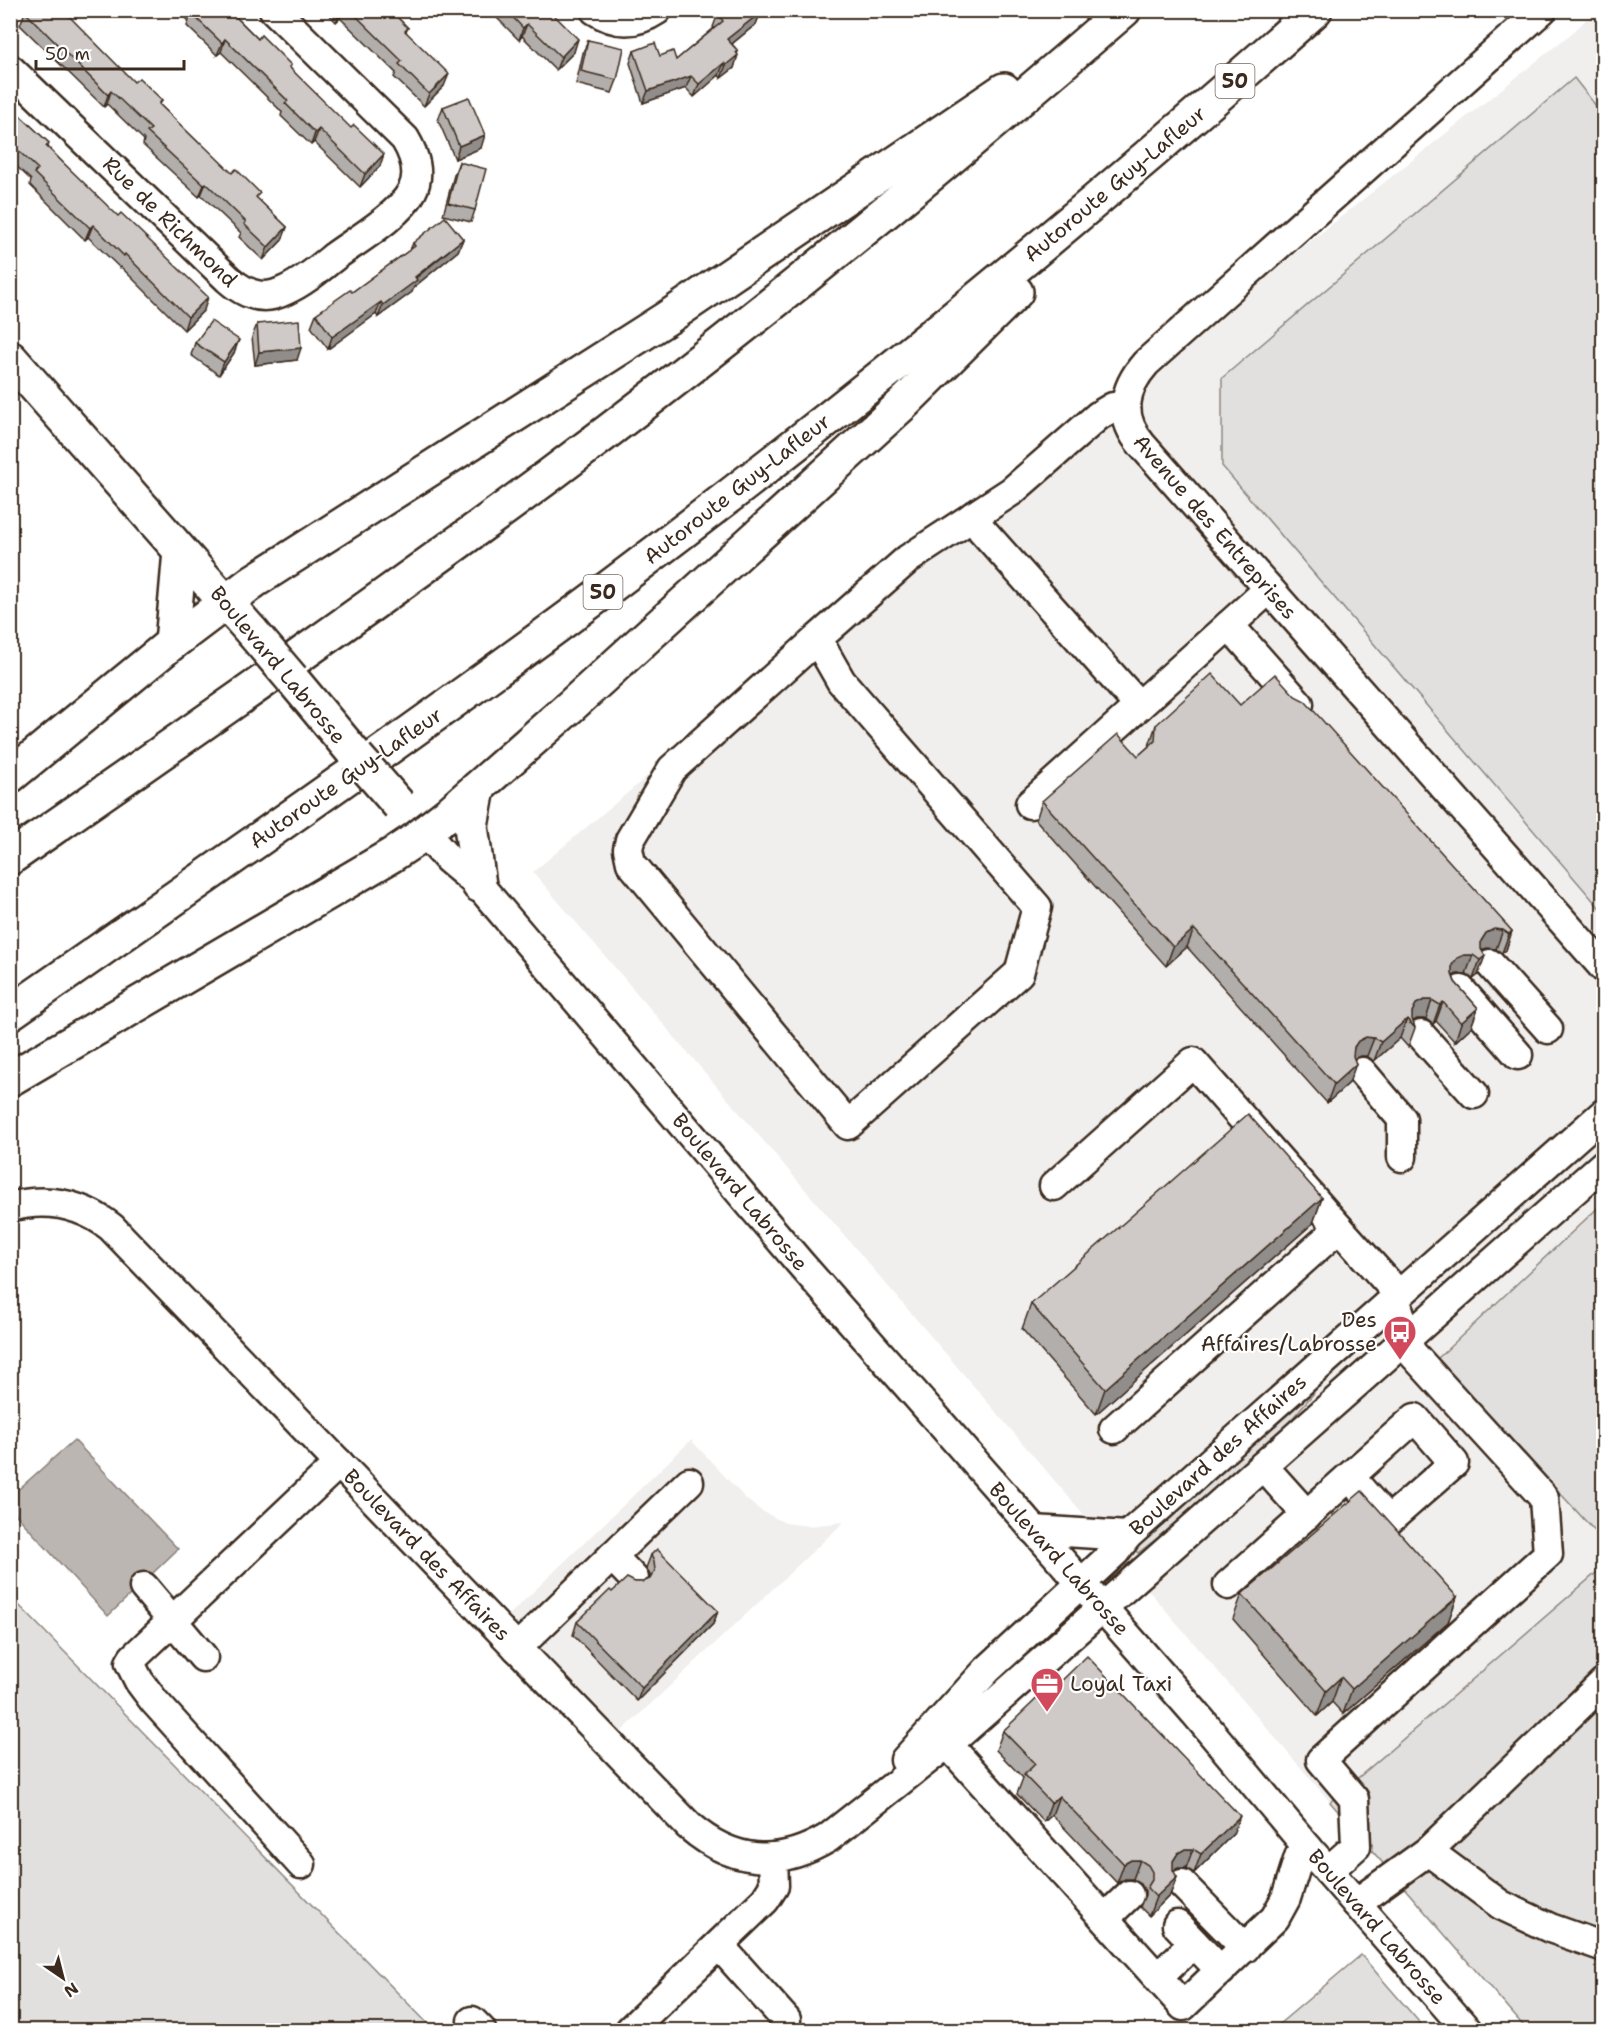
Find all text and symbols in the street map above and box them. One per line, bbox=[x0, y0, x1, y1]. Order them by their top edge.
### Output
scale bar bbox=[36, 33, 184, 71]
text: 50 m bbox=[45, 42, 90, 66]
road number: 50 bbox=[1216, 64, 1254, 98]
street label: Autoroute Guy-Lafleur bbox=[1018, 99, 1212, 268]
street label: Rue de Richmond bbox=[97, 150, 243, 294]
street label: Autoroute Guy-Lafleur bbox=[638, 407, 836, 571]
street label: Avenue des Entreprises bbox=[1127, 429, 1303, 625]
road number: 50 bbox=[584, 575, 622, 609]
street label: Boulevard Labrosse bbox=[204, 580, 352, 750]
street label: Autoroute Guy-Lafleur bbox=[244, 701, 448, 855]
street label: Boulevard Labrosse bbox=[666, 1107, 814, 1277]
place label: Des Affaires/Labrosse bbox=[1201, 1306, 1377, 1358]
bus stop icon: Des Affaires/Labrosse bbox=[1382, 1314, 1418, 1361]
street label: Boulevard des Affaires bbox=[1123, 1368, 1313, 1542]
street label: Boulevard des Affaires bbox=[337, 1463, 517, 1647]
street label: Boulevard Labrosse bbox=[982, 1476, 1136, 1642]
office icon: Loyal Taxi bbox=[1029, 1666, 1065, 1713]
place label: Loyal Taxi bbox=[1070, 1670, 1173, 1698]
street label: Boulevard Labrosse bbox=[1302, 1843, 1452, 2011]
north arrow bbox=[33, 1948, 93, 2008]
text: N bbox=[60, 1978, 83, 2002]

